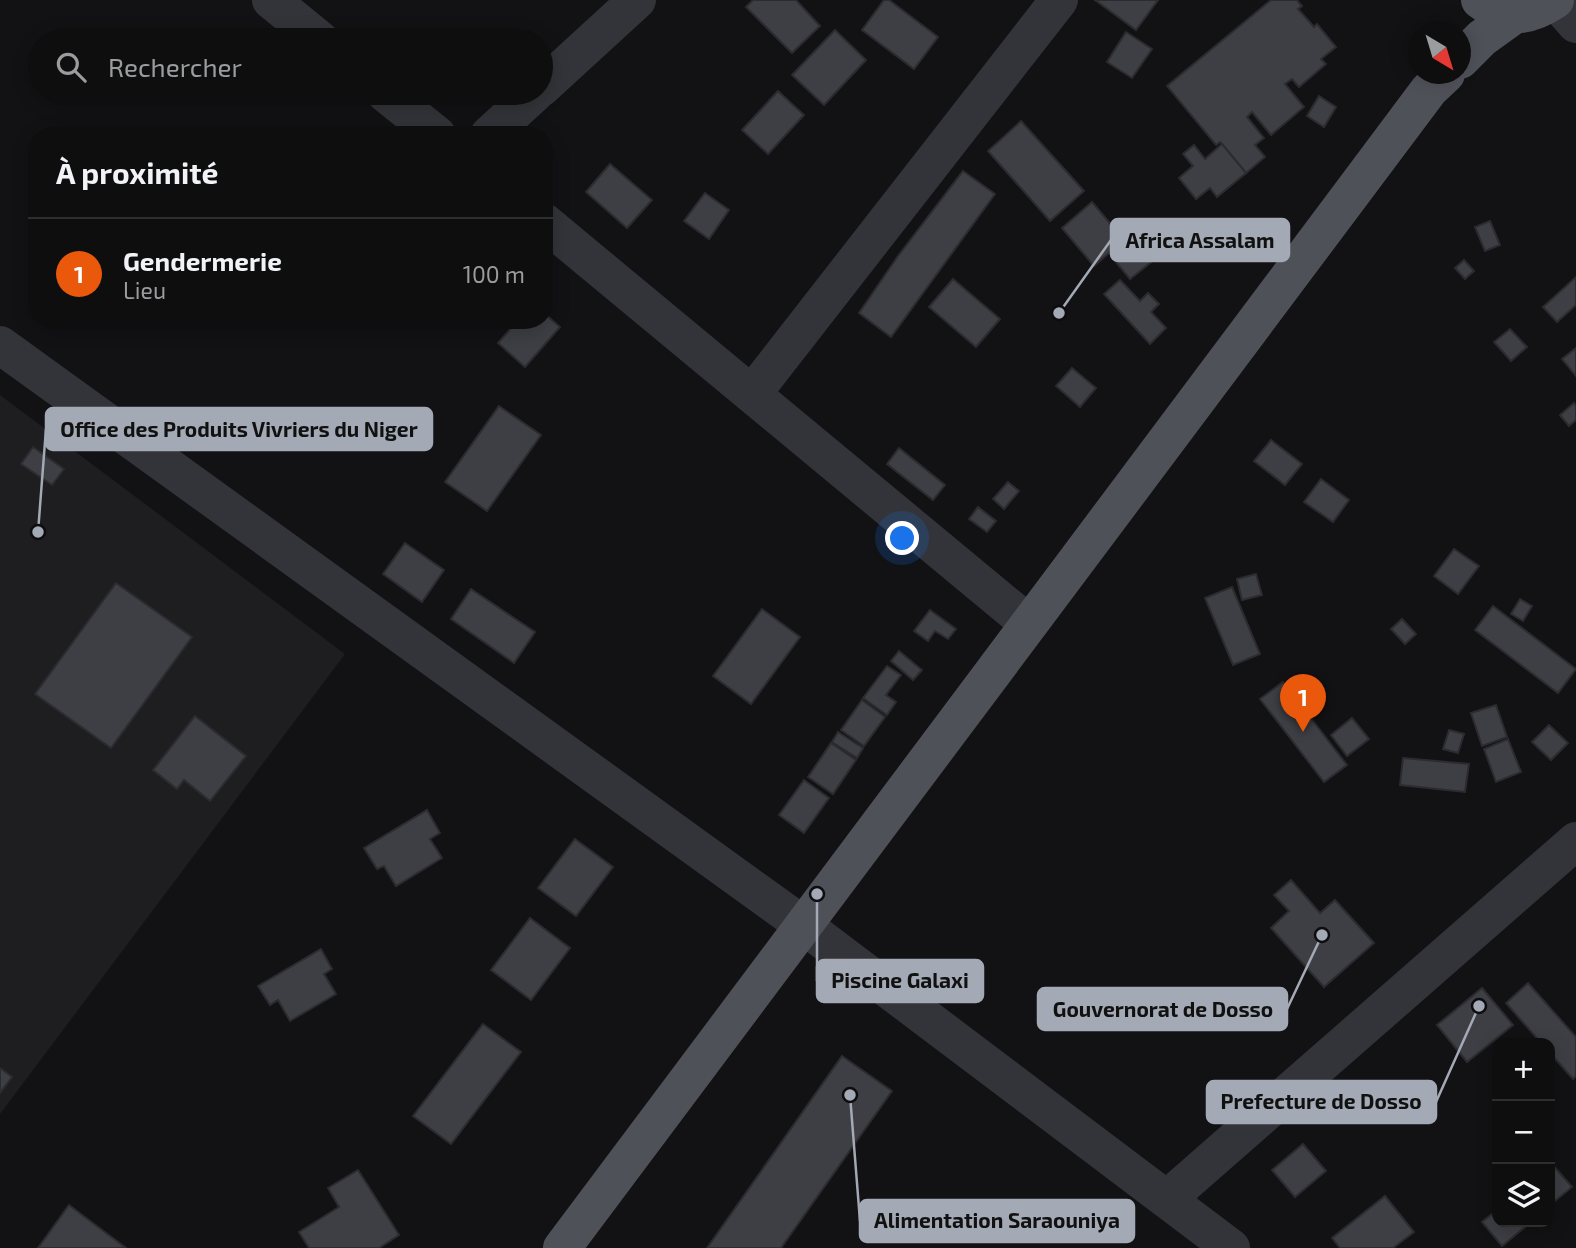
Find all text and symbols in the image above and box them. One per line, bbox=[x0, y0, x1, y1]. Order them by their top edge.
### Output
north arrow bbox=[1408, 21, 1471, 84]
search box bbox=[28, 28, 553, 105]
icon: search bbox=[52, 48, 90, 86]
text: Rechercher bbox=[108, 51, 242, 82]
text: À proximité bbox=[56, 154, 218, 190]
callout: Africa Assalam bbox=[1111, 219, 1289, 261]
text: Africa Assalam bbox=[1126, 227, 1274, 252]
text: Gendermerie bbox=[123, 245, 282, 276]
text: 1 bbox=[74, 260, 84, 288]
text: 100 m bbox=[463, 260, 525, 288]
text: Lieu bbox=[123, 276, 166, 304]
callout: Office des Produits Vivriers du Niger bbox=[46, 408, 432, 450]
text: Office des Produits Vivriers du Niger bbox=[60, 416, 418, 441]
your location bbox=[885, 521, 919, 555]
pin: 1 bbox=[1280, 674, 1326, 732]
callout: Piscine Galaxi bbox=[817, 960, 983, 1002]
text: Piscine Galaxi bbox=[831, 967, 969, 992]
callout: Gouvernorat de Dosso bbox=[1038, 988, 1287, 1030]
text: Gouvernorat de Dosso bbox=[1053, 996, 1273, 1021]
map controls bbox=[1492, 1038, 1555, 1227]
button: + bbox=[1492, 1038, 1555, 1101]
callout: Prefecture de Dosso bbox=[1207, 1081, 1436, 1123]
text: Prefecture de Dosso bbox=[1220, 1088, 1422, 1113]
button: − bbox=[1492, 1101, 1555, 1164]
button: layers bbox=[1492, 1164, 1555, 1227]
callout: Alimentation Saraouniya bbox=[860, 1200, 1134, 1242]
text: Alimentation Saraouniya bbox=[874, 1207, 1120, 1233]

